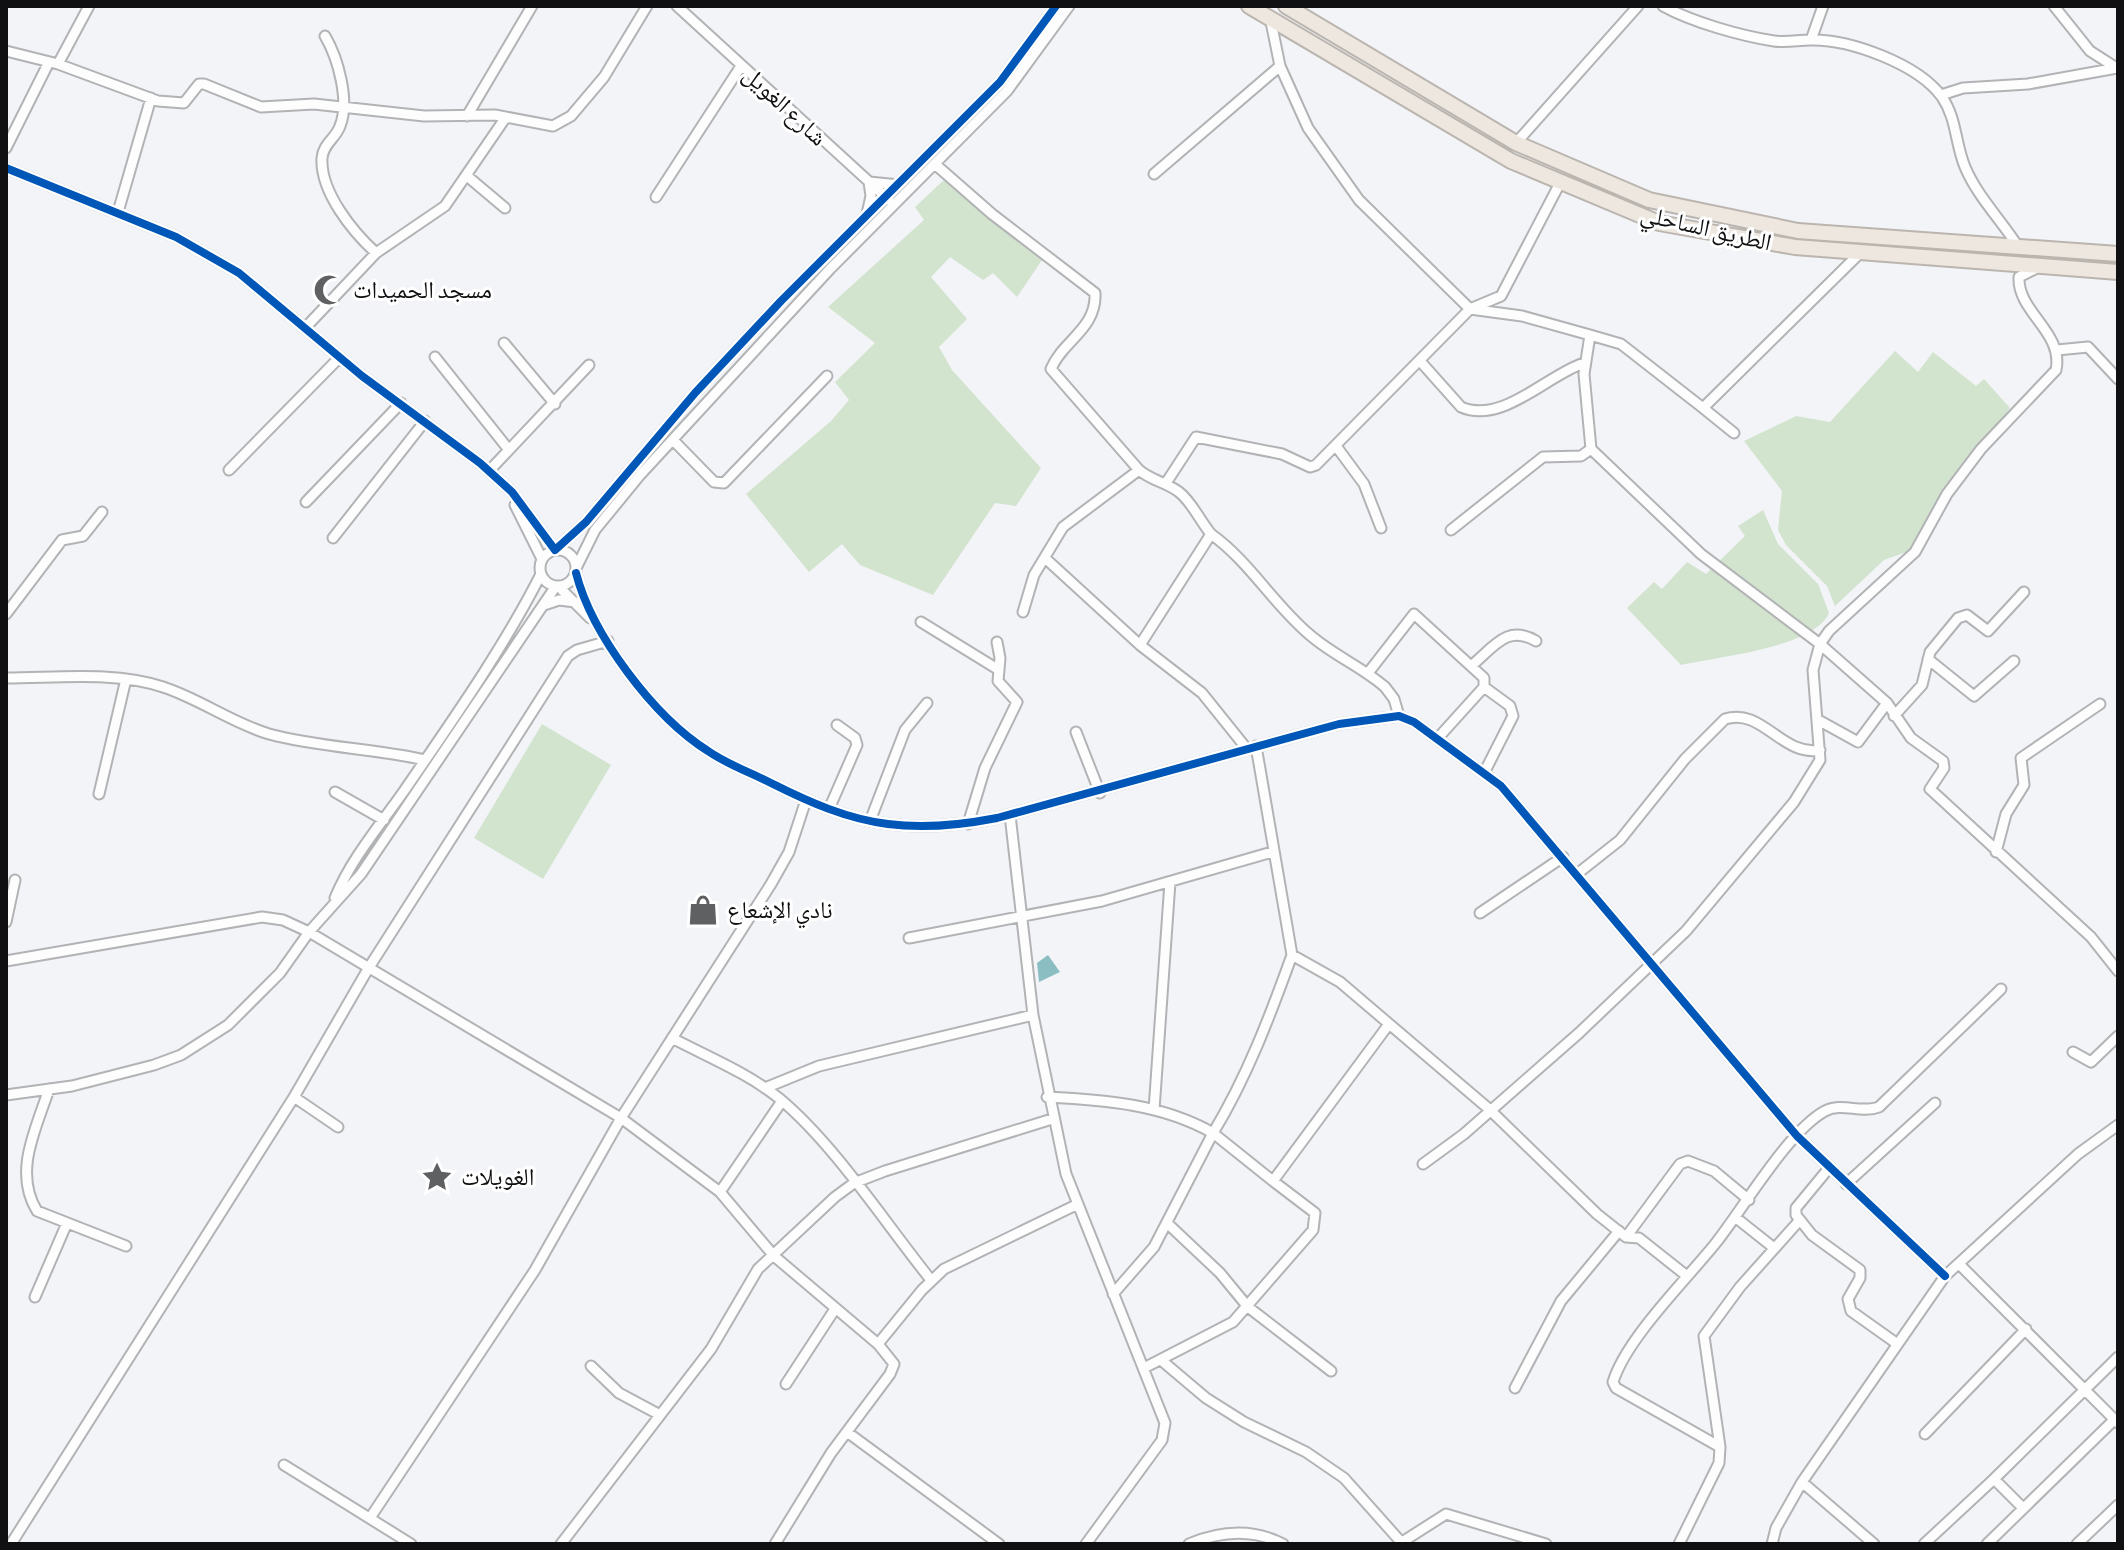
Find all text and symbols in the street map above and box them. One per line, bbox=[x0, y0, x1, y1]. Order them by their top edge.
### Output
street label: شارع الغويل bbox=[737, 60, 833, 152]
street label: الطريق الساحلي bbox=[1637, 199, 1774, 262]
mosque icon: مسجد الحميدات bbox=[312, 273, 346, 307]
place label: مسجد الحميدات bbox=[353, 276, 492, 305]
shop icon: نادي الإشعاع bbox=[686, 893, 720, 927]
place label: نادي الإشعاع bbox=[727, 896, 833, 929]
place icon: الغويلات bbox=[420, 1160, 454, 1194]
place label: الغويلات bbox=[461, 1163, 534, 1192]

